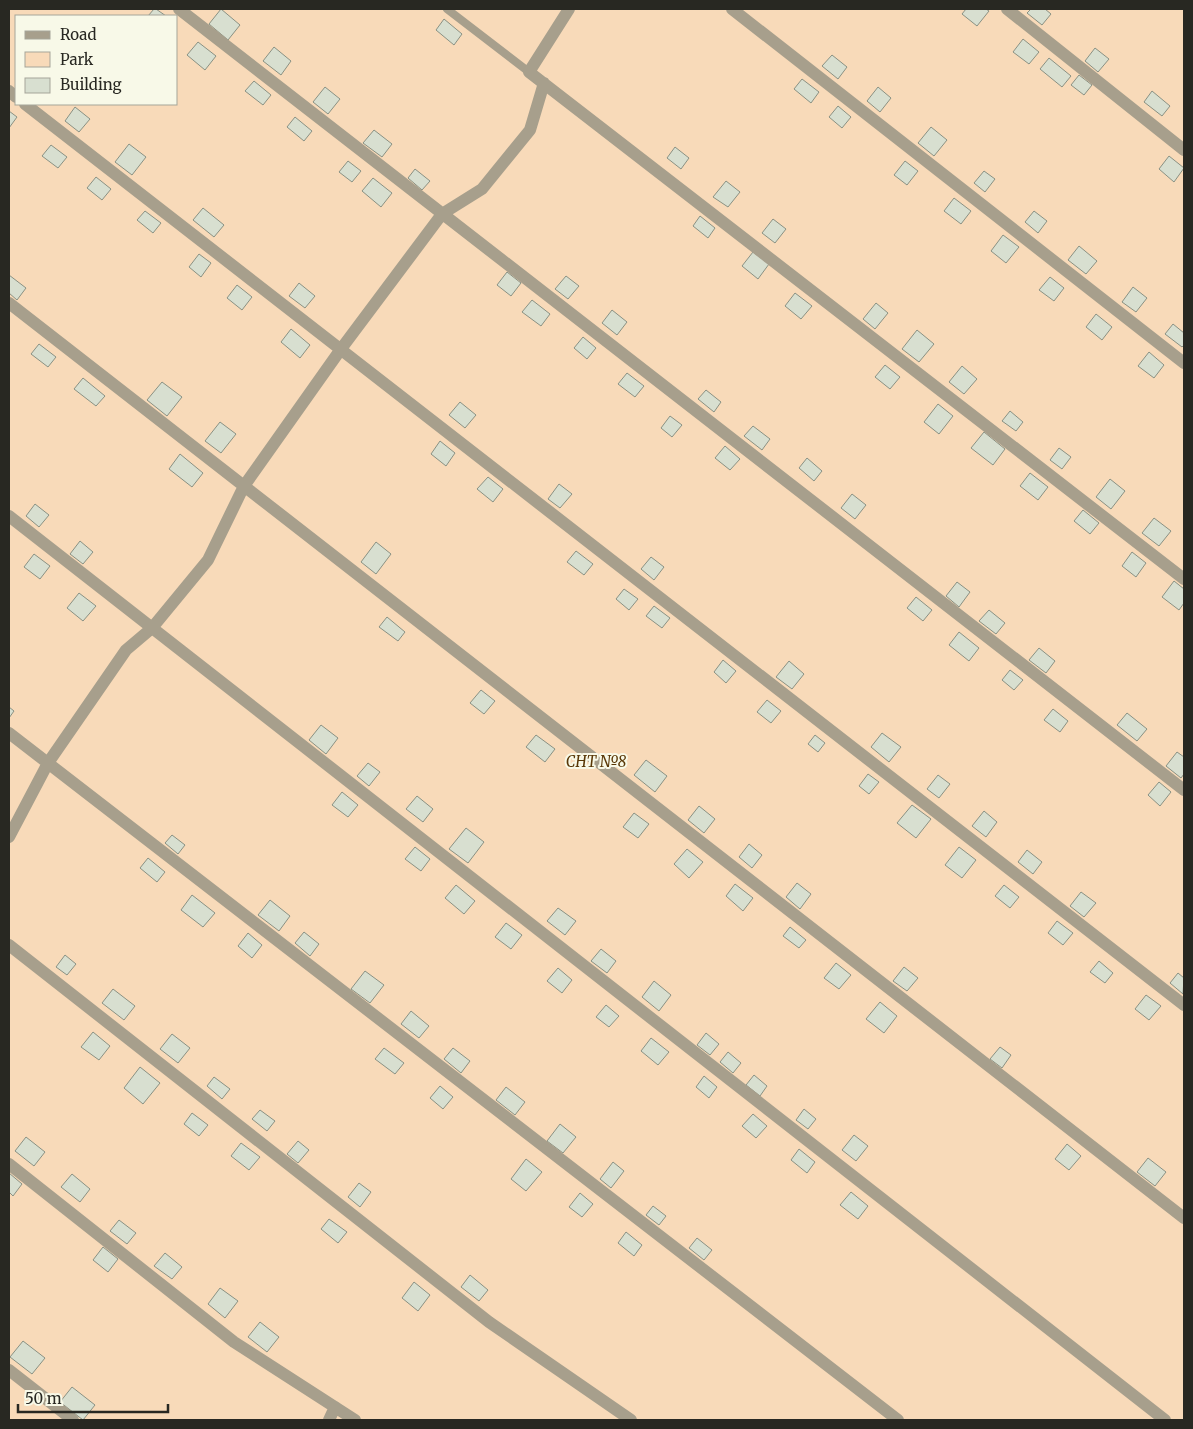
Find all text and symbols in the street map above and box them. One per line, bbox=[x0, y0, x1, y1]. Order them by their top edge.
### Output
legend bbox=[15, 15, 178, 105]
text: Road bbox=[60, 25, 96, 44]
text: Park bbox=[60, 50, 94, 69]
text: Building bbox=[60, 75, 122, 94]
park label: СНТ №8 bbox=[566, 752, 627, 771]
scale bar bbox=[18, 1382, 168, 1414]
text: 50 m bbox=[25, 1389, 62, 1408]

